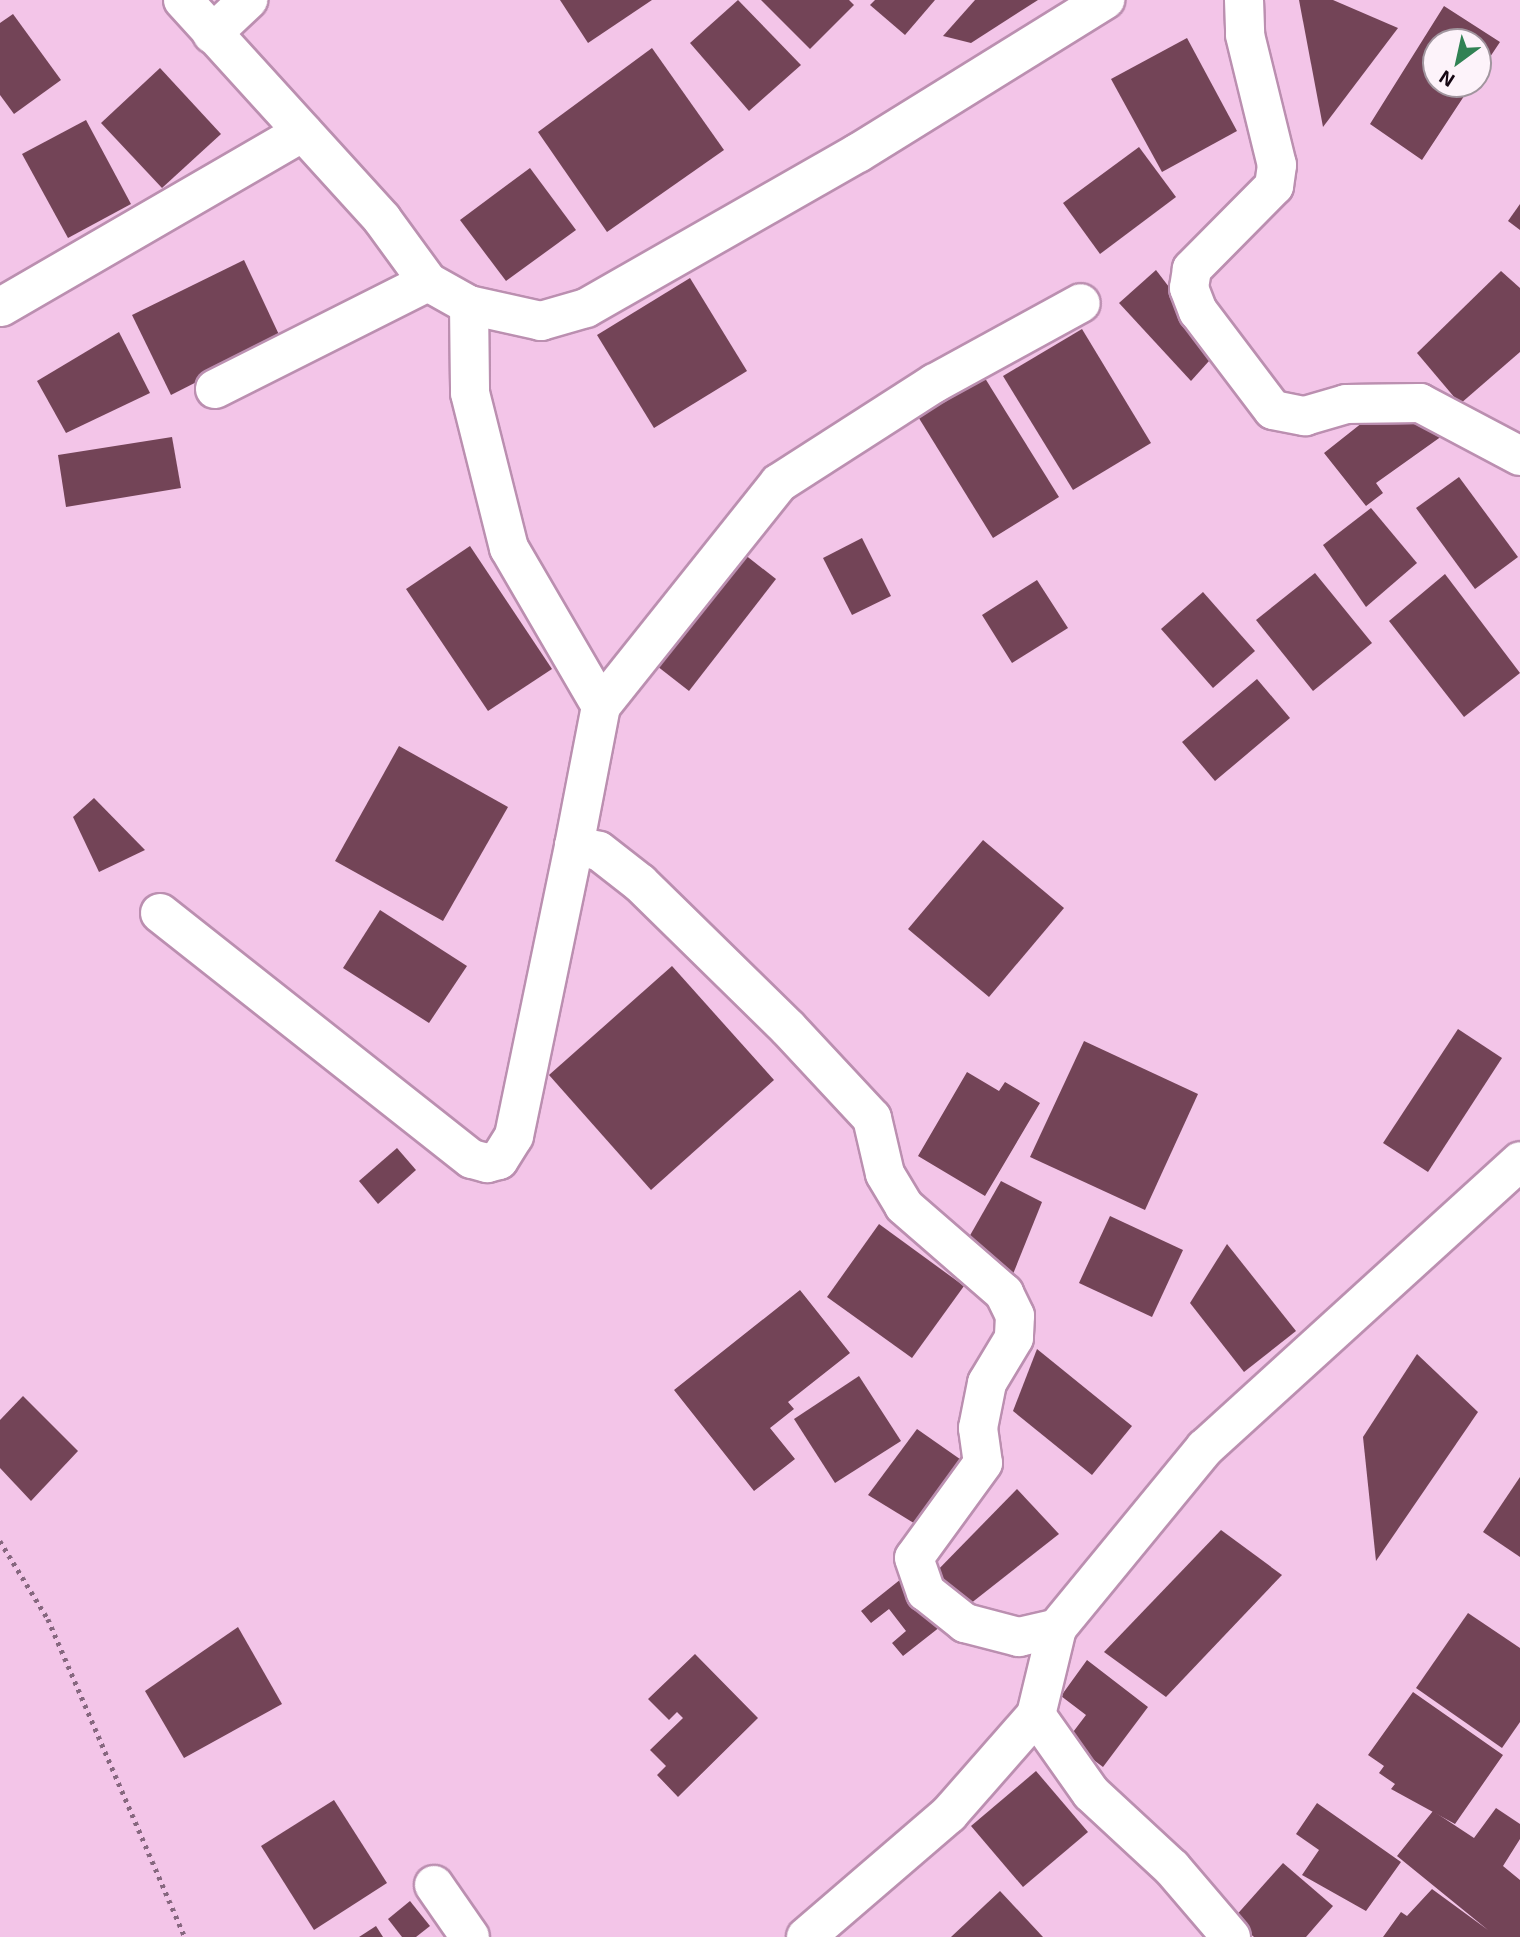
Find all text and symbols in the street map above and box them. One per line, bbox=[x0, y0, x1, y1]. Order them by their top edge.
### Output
north arrow bbox=[1422, 28, 1492, 98]
text: N bbox=[1434, 66, 1458, 93]

